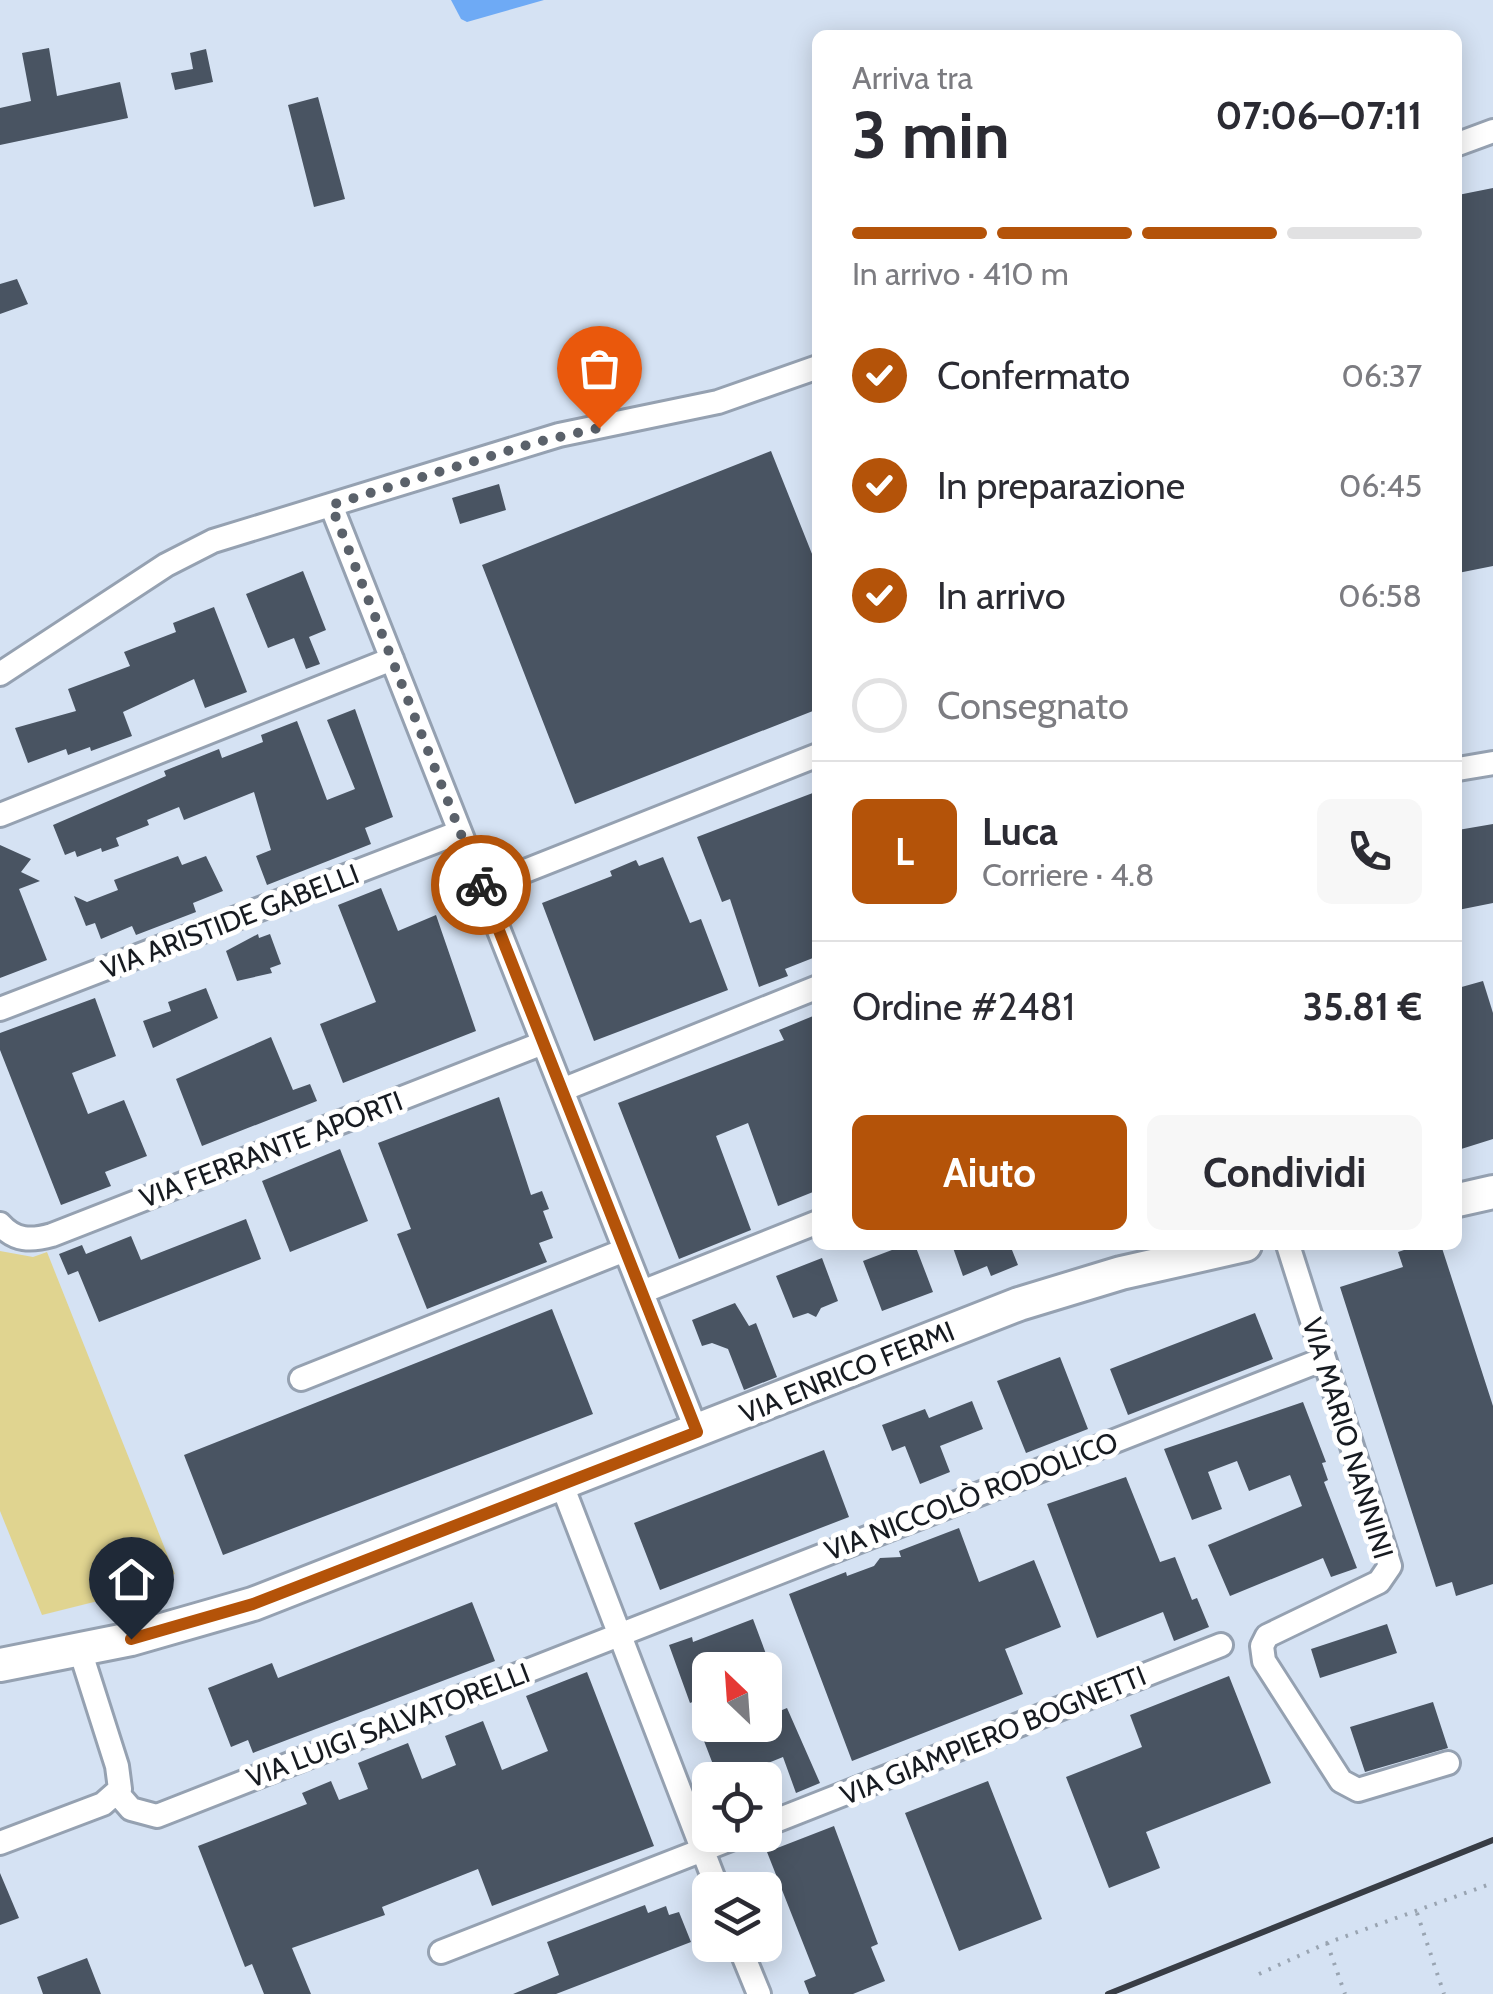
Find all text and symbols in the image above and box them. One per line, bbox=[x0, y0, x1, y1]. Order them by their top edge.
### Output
text: Arriva tra bbox=[852, 58, 973, 97]
text: 07:06–07:11 bbox=[1215, 92, 1422, 139]
text: 3 min bbox=[852, 95, 1010, 174]
text: In arrivo · 410 m bbox=[852, 254, 1069, 293]
pin bbox=[557, 326, 642, 429]
icon: bag bbox=[572, 341, 627, 396]
icon: check bbox=[852, 348, 907, 403]
text: Confermato bbox=[937, 352, 1130, 399]
text: 06:37 bbox=[1341, 356, 1422, 395]
icon: check bbox=[852, 458, 907, 513]
text: In preparazione bbox=[937, 462, 1185, 509]
text: 06:45 bbox=[1339, 466, 1422, 505]
icon: check bbox=[852, 568, 907, 623]
text: In arrivo bbox=[937, 572, 1066, 619]
text: 06:58 bbox=[1338, 576, 1422, 615]
text: Consegnato bbox=[937, 682, 1129, 729]
button: phone bbox=[1317, 799, 1422, 904]
text: Luca bbox=[982, 808, 1058, 855]
text: L bbox=[895, 828, 914, 875]
courier bbox=[431, 835, 531, 935]
text: Corriere · 4.8 bbox=[982, 855, 1154, 894]
street label: VIA ARISTIDE GABELLI bbox=[96, 856, 364, 986]
icon: bike bbox=[454, 858, 509, 913]
text: Ordine #2481 bbox=[852, 983, 1075, 1030]
text: 35.81 € bbox=[1303, 983, 1422, 1030]
street label: VIA FERRANTE APORTI bbox=[135, 1083, 407, 1215]
button: Aiuto bbox=[852, 1115, 1127, 1230]
button: Condividi bbox=[1147, 1115, 1422, 1230]
street label: VIA ENRICO FERMI bbox=[735, 1313, 959, 1431]
street label: VIA MARIO NANNINI bbox=[1295, 1313, 1401, 1563]
street label: VIA NICCOLÒ RODOLICO bbox=[820, 1424, 1122, 1568]
pin bbox=[89, 1537, 174, 1640]
icon: home bbox=[104, 1552, 159, 1607]
north arrow bbox=[692, 1652, 782, 1742]
map controls bbox=[692, 1652, 782, 1962]
street label: VIA LUIGI SALVATORELLI bbox=[242, 1655, 534, 1795]
street label: VIA GIAMPIERO BOGNETTI bbox=[835, 1658, 1151, 1812]
button: locate bbox=[692, 1762, 782, 1852]
button: layers bbox=[692, 1872, 782, 1962]

